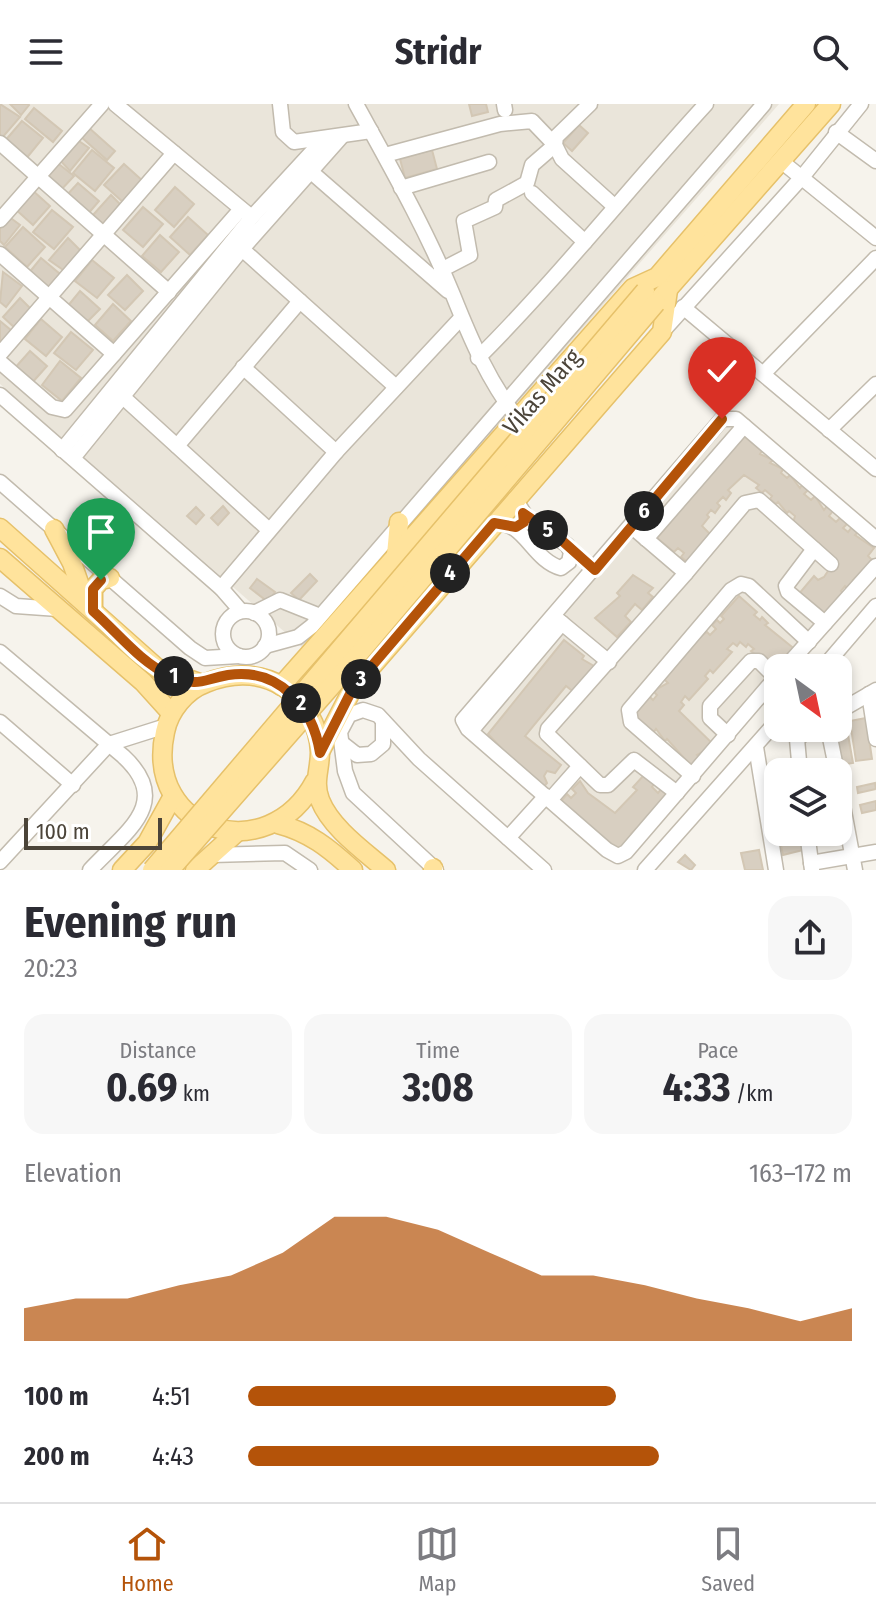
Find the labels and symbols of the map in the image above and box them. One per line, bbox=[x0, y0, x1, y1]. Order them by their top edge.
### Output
pin bbox=[688, 337, 756, 419]
street label: Vikas Marg bbox=[497, 343, 587, 441]
pin: 6 bbox=[624, 491, 664, 531]
pin bbox=[67, 498, 135, 580]
pin: 5 bbox=[528, 510, 568, 550]
pin: 4 bbox=[430, 553, 470, 593]
north arrow bbox=[764, 654, 852, 742]
pin: 1 bbox=[154, 656, 194, 696]
pin: 3 bbox=[341, 659, 381, 699]
pin: 2 bbox=[281, 683, 321, 723]
scale bar bbox=[24, 814, 162, 850]

